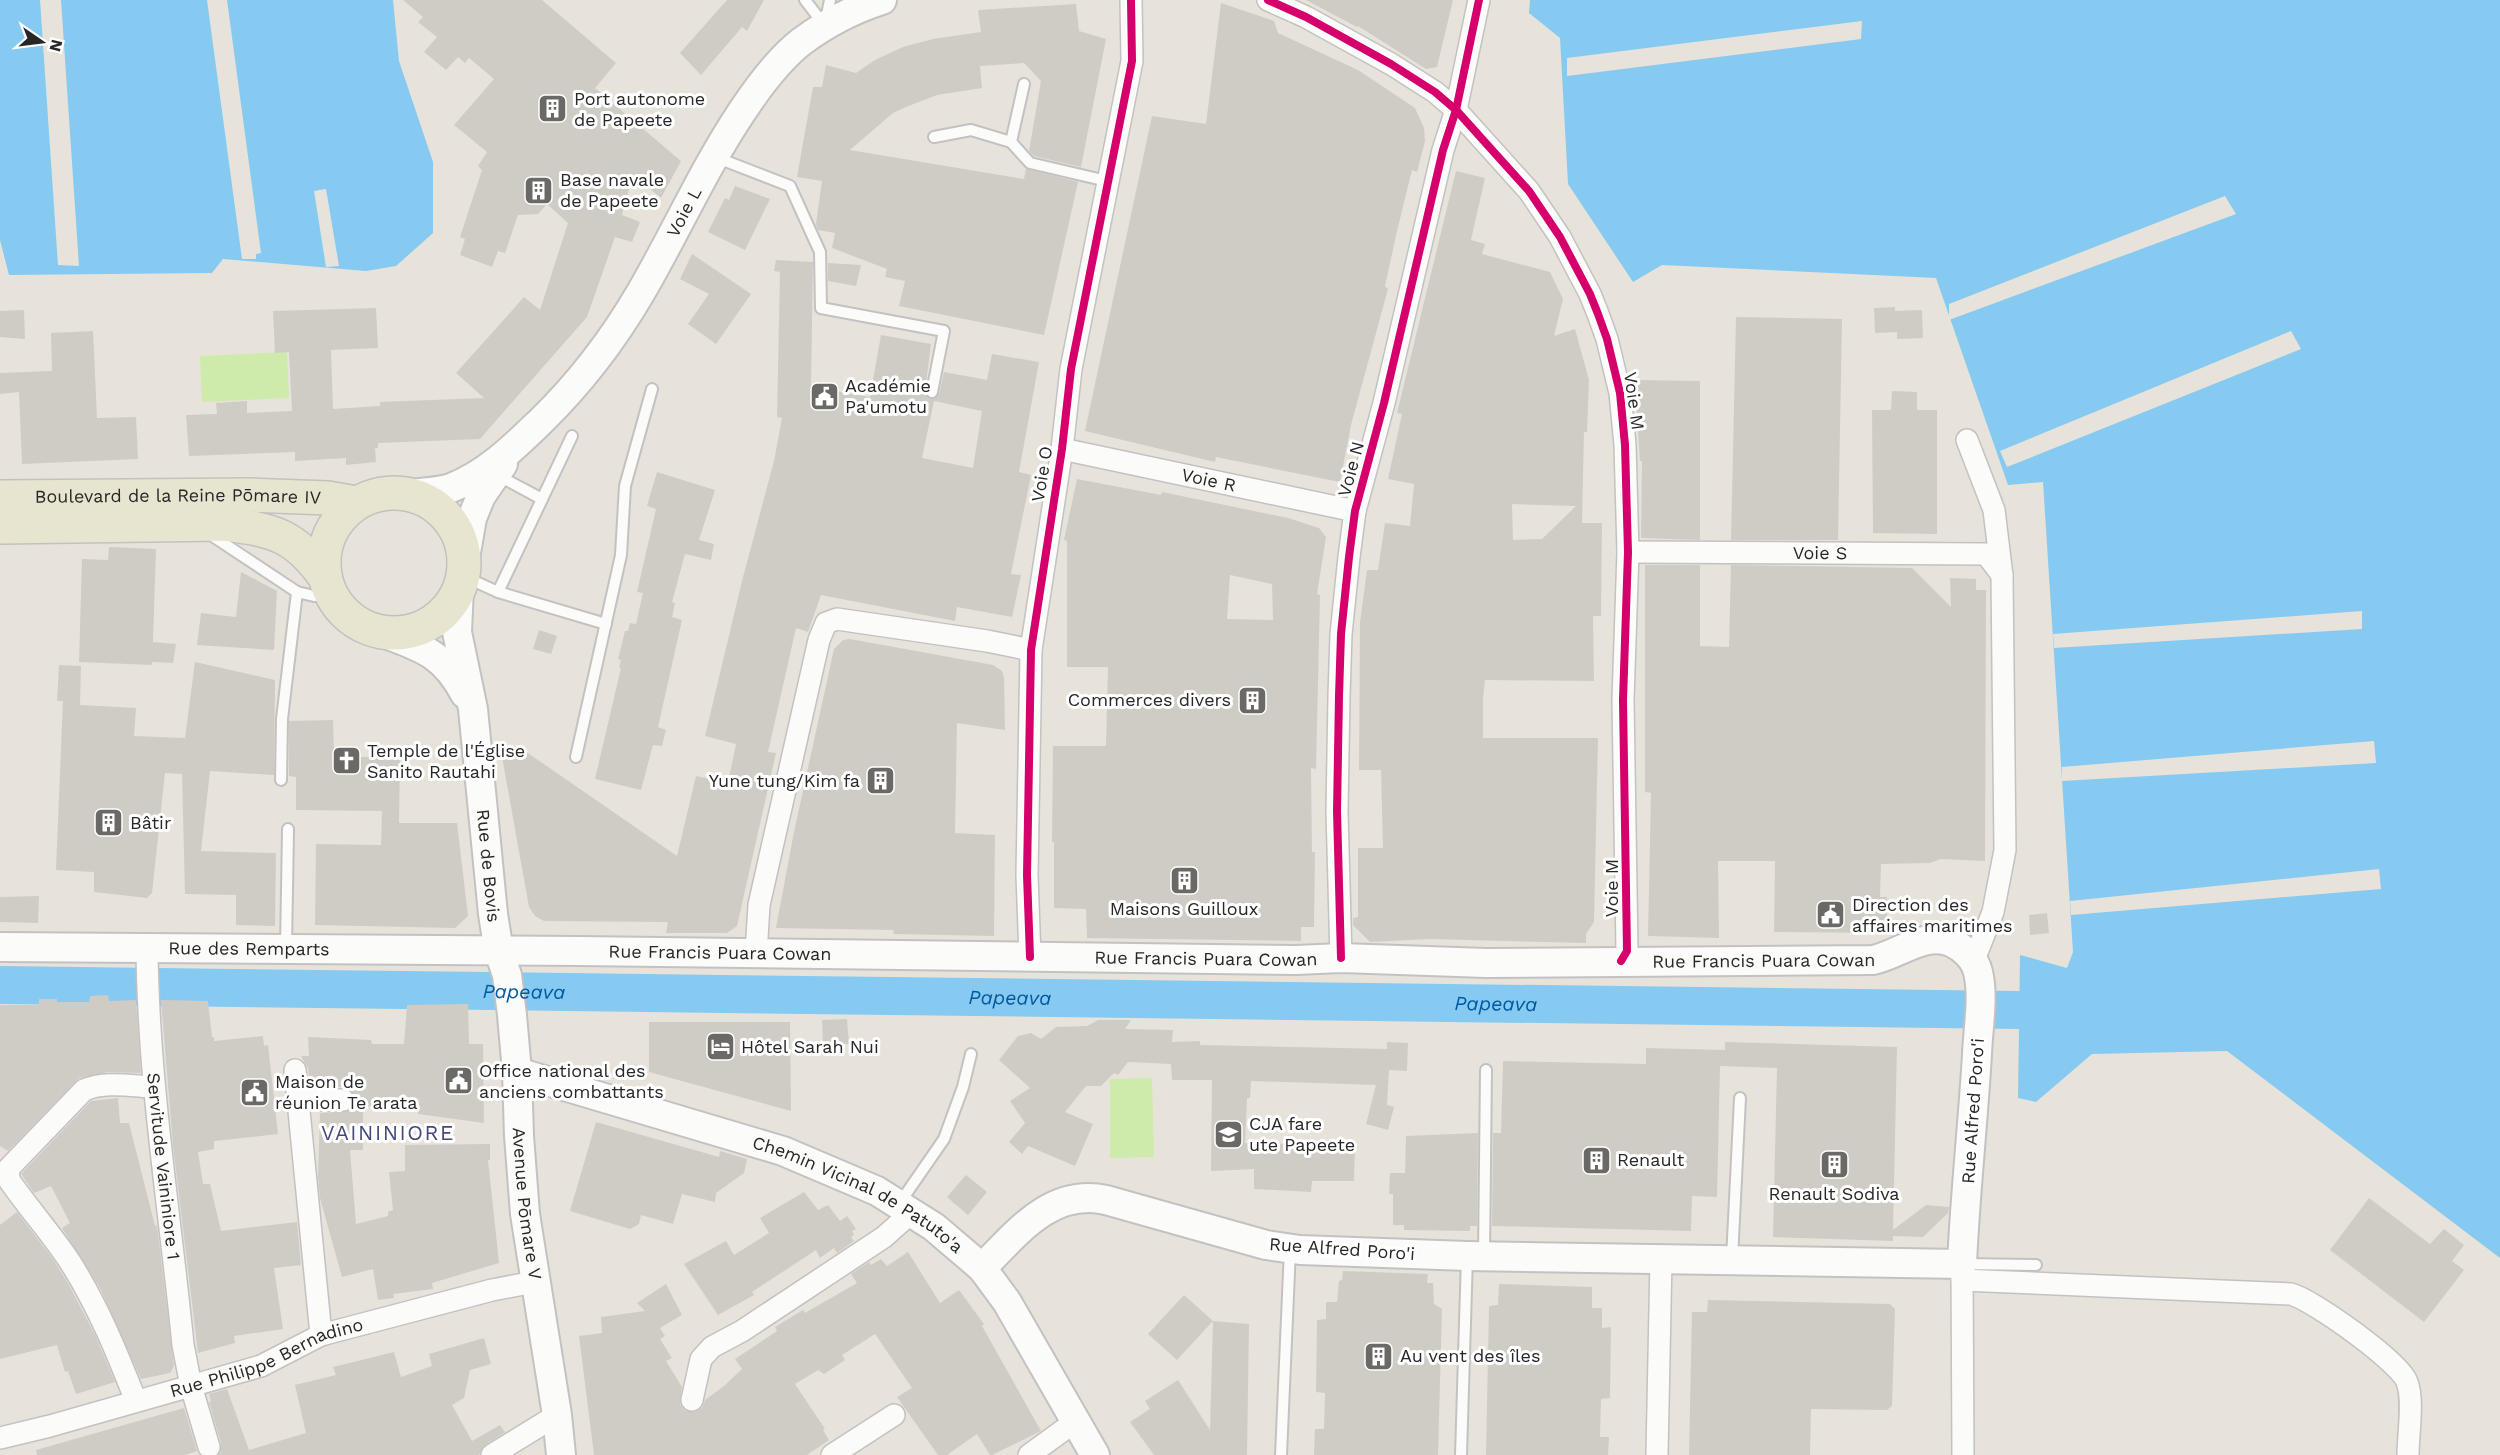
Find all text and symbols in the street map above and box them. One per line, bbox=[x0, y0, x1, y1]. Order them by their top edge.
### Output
north arrow bbox=[12, 12, 72, 72]
text: N bbox=[45, 37, 67, 54]
place label: Port autonome de Papeete bbox=[574, 88, 705, 130]
building icon: Port autonome de Papeete bbox=[537, 93, 569, 125]
place label: Base navale de Papeete bbox=[560, 169, 664, 211]
building icon: Base navale de Papeete bbox=[523, 174, 555, 206]
street label: Voie L bbox=[662, 183, 706, 241]
street label: Voie M bbox=[1620, 371, 1649, 431]
place label: Académie Pa'umotu bbox=[845, 375, 931, 417]
public building icon: Académie Pa'umotu bbox=[808, 380, 840, 412]
street label: Voie N bbox=[1333, 439, 1368, 499]
street label: Voie O bbox=[1027, 444, 1056, 503]
street label: Voie R bbox=[1180, 464, 1238, 496]
street label: Boulevard de la Reine Pōmare IV bbox=[35, 484, 322, 508]
street label: Voie S bbox=[1793, 542, 1847, 563]
building icon: Commerces divers bbox=[1236, 684, 1268, 716]
place label: Commerces divers bbox=[1068, 689, 1231, 710]
place label: Temple de l'Église Sanito Rautahi bbox=[367, 740, 525, 782]
church icon: Temple de l'Église Sanito Rautahi bbox=[330, 745, 362, 777]
building icon: Yune tung/Kim fa bbox=[865, 765, 897, 797]
place label: Yune tung/Kim fa bbox=[709, 770, 860, 791]
building icon: Bâtir bbox=[93, 807, 125, 839]
street label: Rue de Bovis bbox=[473, 808, 505, 924]
place label: Bâtir bbox=[130, 812, 171, 833]
street label: Voie M bbox=[1601, 859, 1622, 917]
building icon: Maisons Guilloux bbox=[1168, 864, 1200, 896]
place label: Direction des affaires maritimes bbox=[1852, 894, 2013, 936]
place label: Maisons Guilloux bbox=[1110, 898, 1258, 919]
public building icon: Direction des affaires maritimes bbox=[1815, 899, 1847, 931]
street label: Rue des Remparts bbox=[168, 937, 330, 959]
street label: Rue Francis Puara Cowan bbox=[608, 940, 832, 964]
street label: Rue Francis Puara Cowan bbox=[1094, 946, 1318, 970]
street label: Rue Francis Puara Cowan bbox=[1652, 949, 1875, 972]
water label: Papeava bbox=[482, 979, 566, 1004]
water label: Papeava bbox=[968, 985, 1052, 1010]
water label: Papeava bbox=[1454, 991, 1538, 1016]
hotel icon: Hôtel Sarah Nui bbox=[704, 1031, 736, 1063]
place label: Hôtel Sarah Nui bbox=[741, 1036, 879, 1057]
street label: Rue Alfred Poro'i bbox=[1957, 1037, 1988, 1185]
place label: Office national des anciens combattants bbox=[479, 1060, 664, 1102]
public building icon: Office national des anciens combattants bbox=[442, 1065, 474, 1097]
place label: Maison de réunion Te arata bbox=[275, 1071, 417, 1113]
street label: Servitude Vaininiore 1 bbox=[143, 1072, 185, 1261]
public building icon: Maison de réunion Te arata bbox=[238, 1076, 270, 1108]
place label: CJA fare ute Papeete bbox=[1249, 1113, 1355, 1155]
school or university icon: CJA fare ute Papeete bbox=[1212, 1118, 1244, 1150]
district label: VAININIORE bbox=[321, 1120, 455, 1145]
street label: Avenue Pōmare V bbox=[509, 1127, 546, 1282]
street label: Chemin Vicinal de Patuto'a bbox=[750, 1132, 968, 1257]
building icon: Renault bbox=[1580, 1144, 1612, 1176]
place label: Renault bbox=[1617, 1149, 1685, 1170]
building icon: Renault Sodiva bbox=[1818, 1149, 1850, 1181]
place label: Renault Sodiva bbox=[1768, 1183, 1900, 1204]
street label: Rue Alfred Poro'i bbox=[1268, 1233, 1416, 1264]
street label: Rue Philippe Bernadino bbox=[167, 1313, 365, 1401]
building icon: Au vent des îles bbox=[1363, 1340, 1395, 1372]
place label: Au vent des îles bbox=[1400, 1345, 1540, 1366]

